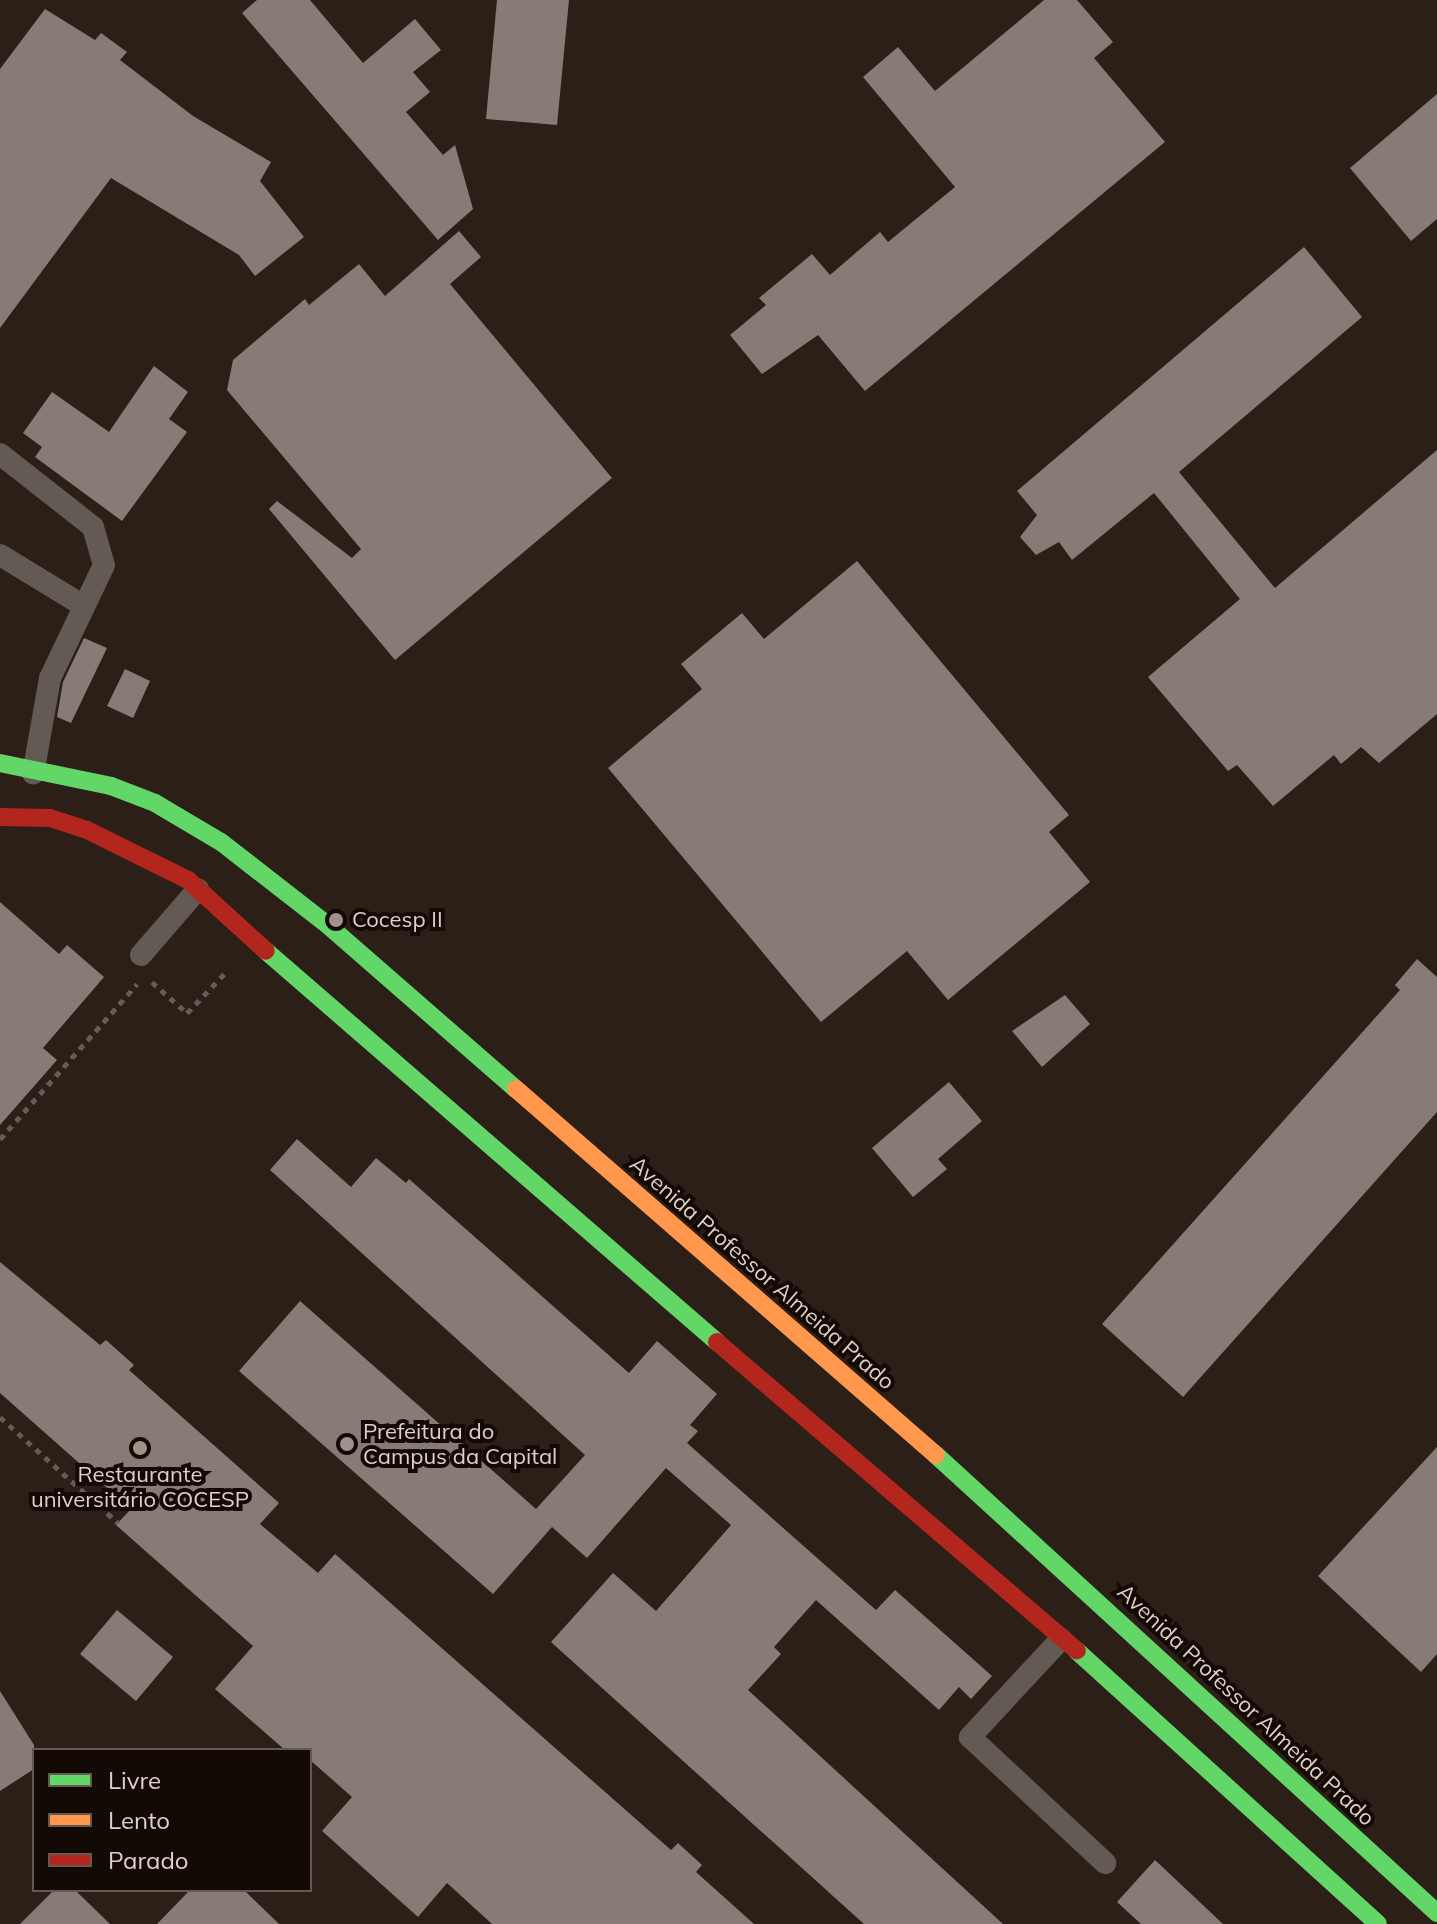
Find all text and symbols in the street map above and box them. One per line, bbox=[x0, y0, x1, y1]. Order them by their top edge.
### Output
place label: Cocesp II bbox=[352, 907, 443, 933]
marker: Cocesp II bbox=[327, 911, 345, 929]
street label: Avenida Professor Almeida Prado bbox=[624, 1151, 900, 1395]
place label: Prefeitura do Campus da Capital bbox=[363, 1418, 557, 1470]
marker: Prefeitura do Campus da Capital bbox=[338, 1435, 356, 1453]
marker: Restaurante universitário COCESP bbox=[131, 1439, 149, 1457]
place label: Restaurante universitário COCESP bbox=[31, 1461, 249, 1512]
street label: Avenida Professor Almeida Prado bbox=[1112, 1579, 1380, 1831]
legend bbox=[32, 1748, 312, 1892]
text: Livre bbox=[108, 1765, 161, 1795]
text: Lento bbox=[108, 1805, 170, 1835]
text: Parado bbox=[108, 1845, 189, 1875]

